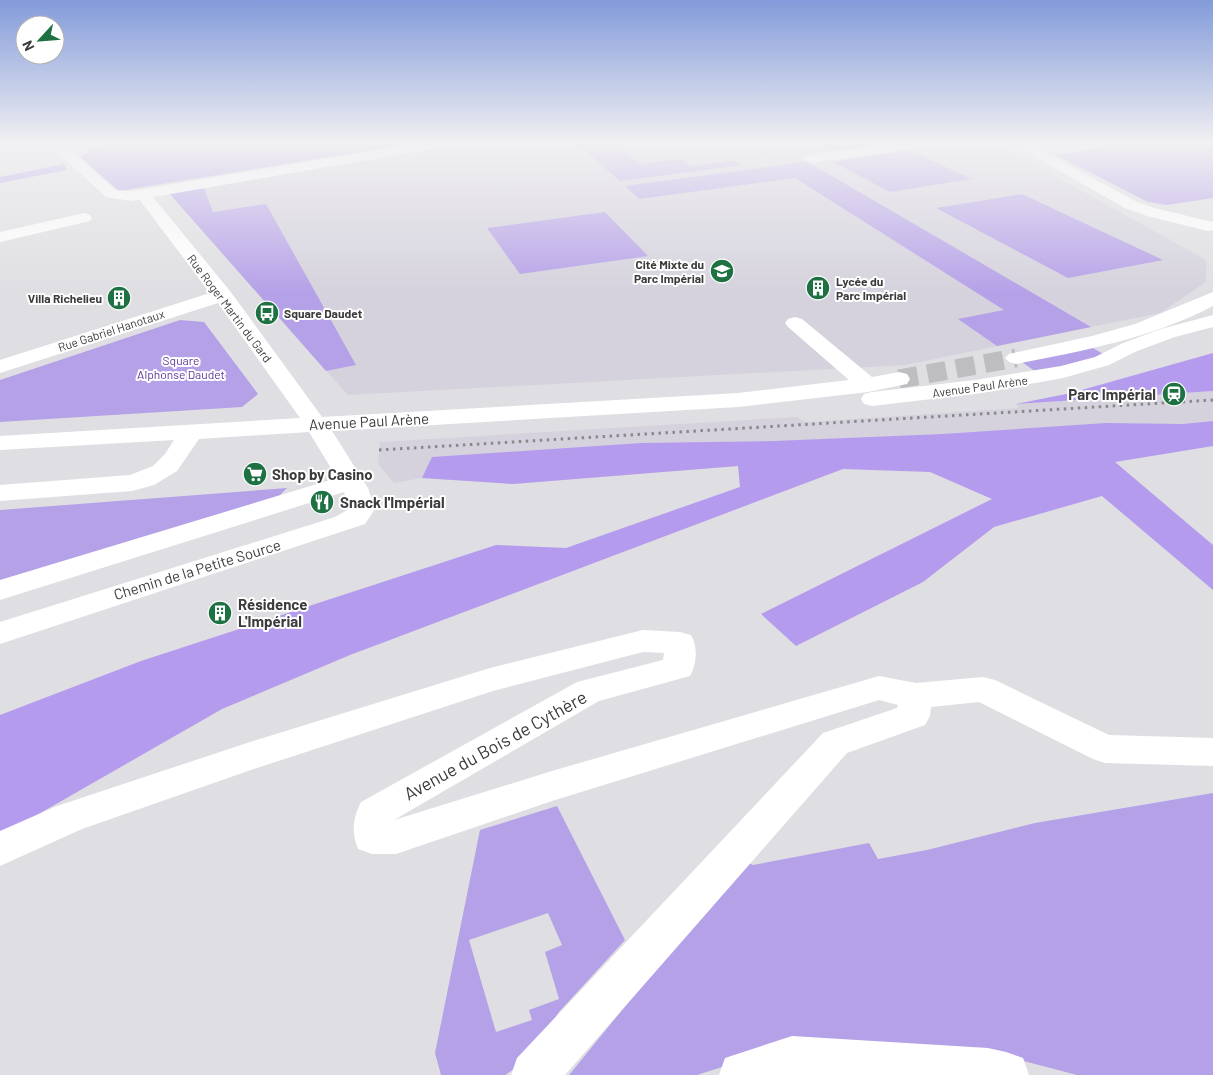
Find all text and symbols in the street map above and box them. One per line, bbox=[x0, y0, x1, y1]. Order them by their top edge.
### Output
north arrow bbox=[15, 15, 65, 65]
text: N bbox=[18, 38, 38, 54]
street label: Rue Roger Martin du Gard bbox=[185, 251, 275, 365]
place label: Cité Mixte du Parc Impérial bbox=[634, 257, 704, 285]
school or university icon: Cité Mixte du Parc Impérial bbox=[709, 258, 735, 284]
place label: Lycée du Parc Impérial bbox=[836, 274, 906, 302]
building icon: Lycée du Parc Impérial bbox=[805, 275, 831, 301]
building icon: Villa Richelieu bbox=[106, 285, 132, 311]
place label: Villa Richelieu bbox=[28, 291, 102, 305]
bus stop icon: Square Daudet bbox=[254, 300, 280, 326]
street label: Rue Gabriel Hanotaux bbox=[56, 306, 166, 354]
place label: Square Daudet bbox=[284, 306, 363, 320]
park label: Square Alphonse Daudet bbox=[137, 353, 225, 381]
street label: Avenue Paul Arène bbox=[931, 372, 1029, 400]
station icon: Parc Impérial bbox=[1161, 381, 1187, 407]
place label: Parc Impérial bbox=[1068, 385, 1156, 403]
street label: Avenue Paul Arène bbox=[309, 409, 429, 433]
supermarket icon: Shop by Casino bbox=[242, 461, 268, 487]
place label: Shop by Casino bbox=[272, 465, 373, 483]
restaurant icon: Snack l'Impérial bbox=[309, 489, 335, 515]
place label: Snack l'Impérial bbox=[340, 493, 445, 511]
street label: Chemin de la Petite Source bbox=[111, 535, 283, 603]
place label: Résidence L'Impérial bbox=[238, 595, 308, 630]
building icon: Résidence L'Impérial bbox=[207, 600, 233, 626]
street label: Avenue du Bois de Cythère bbox=[400, 685, 590, 805]

